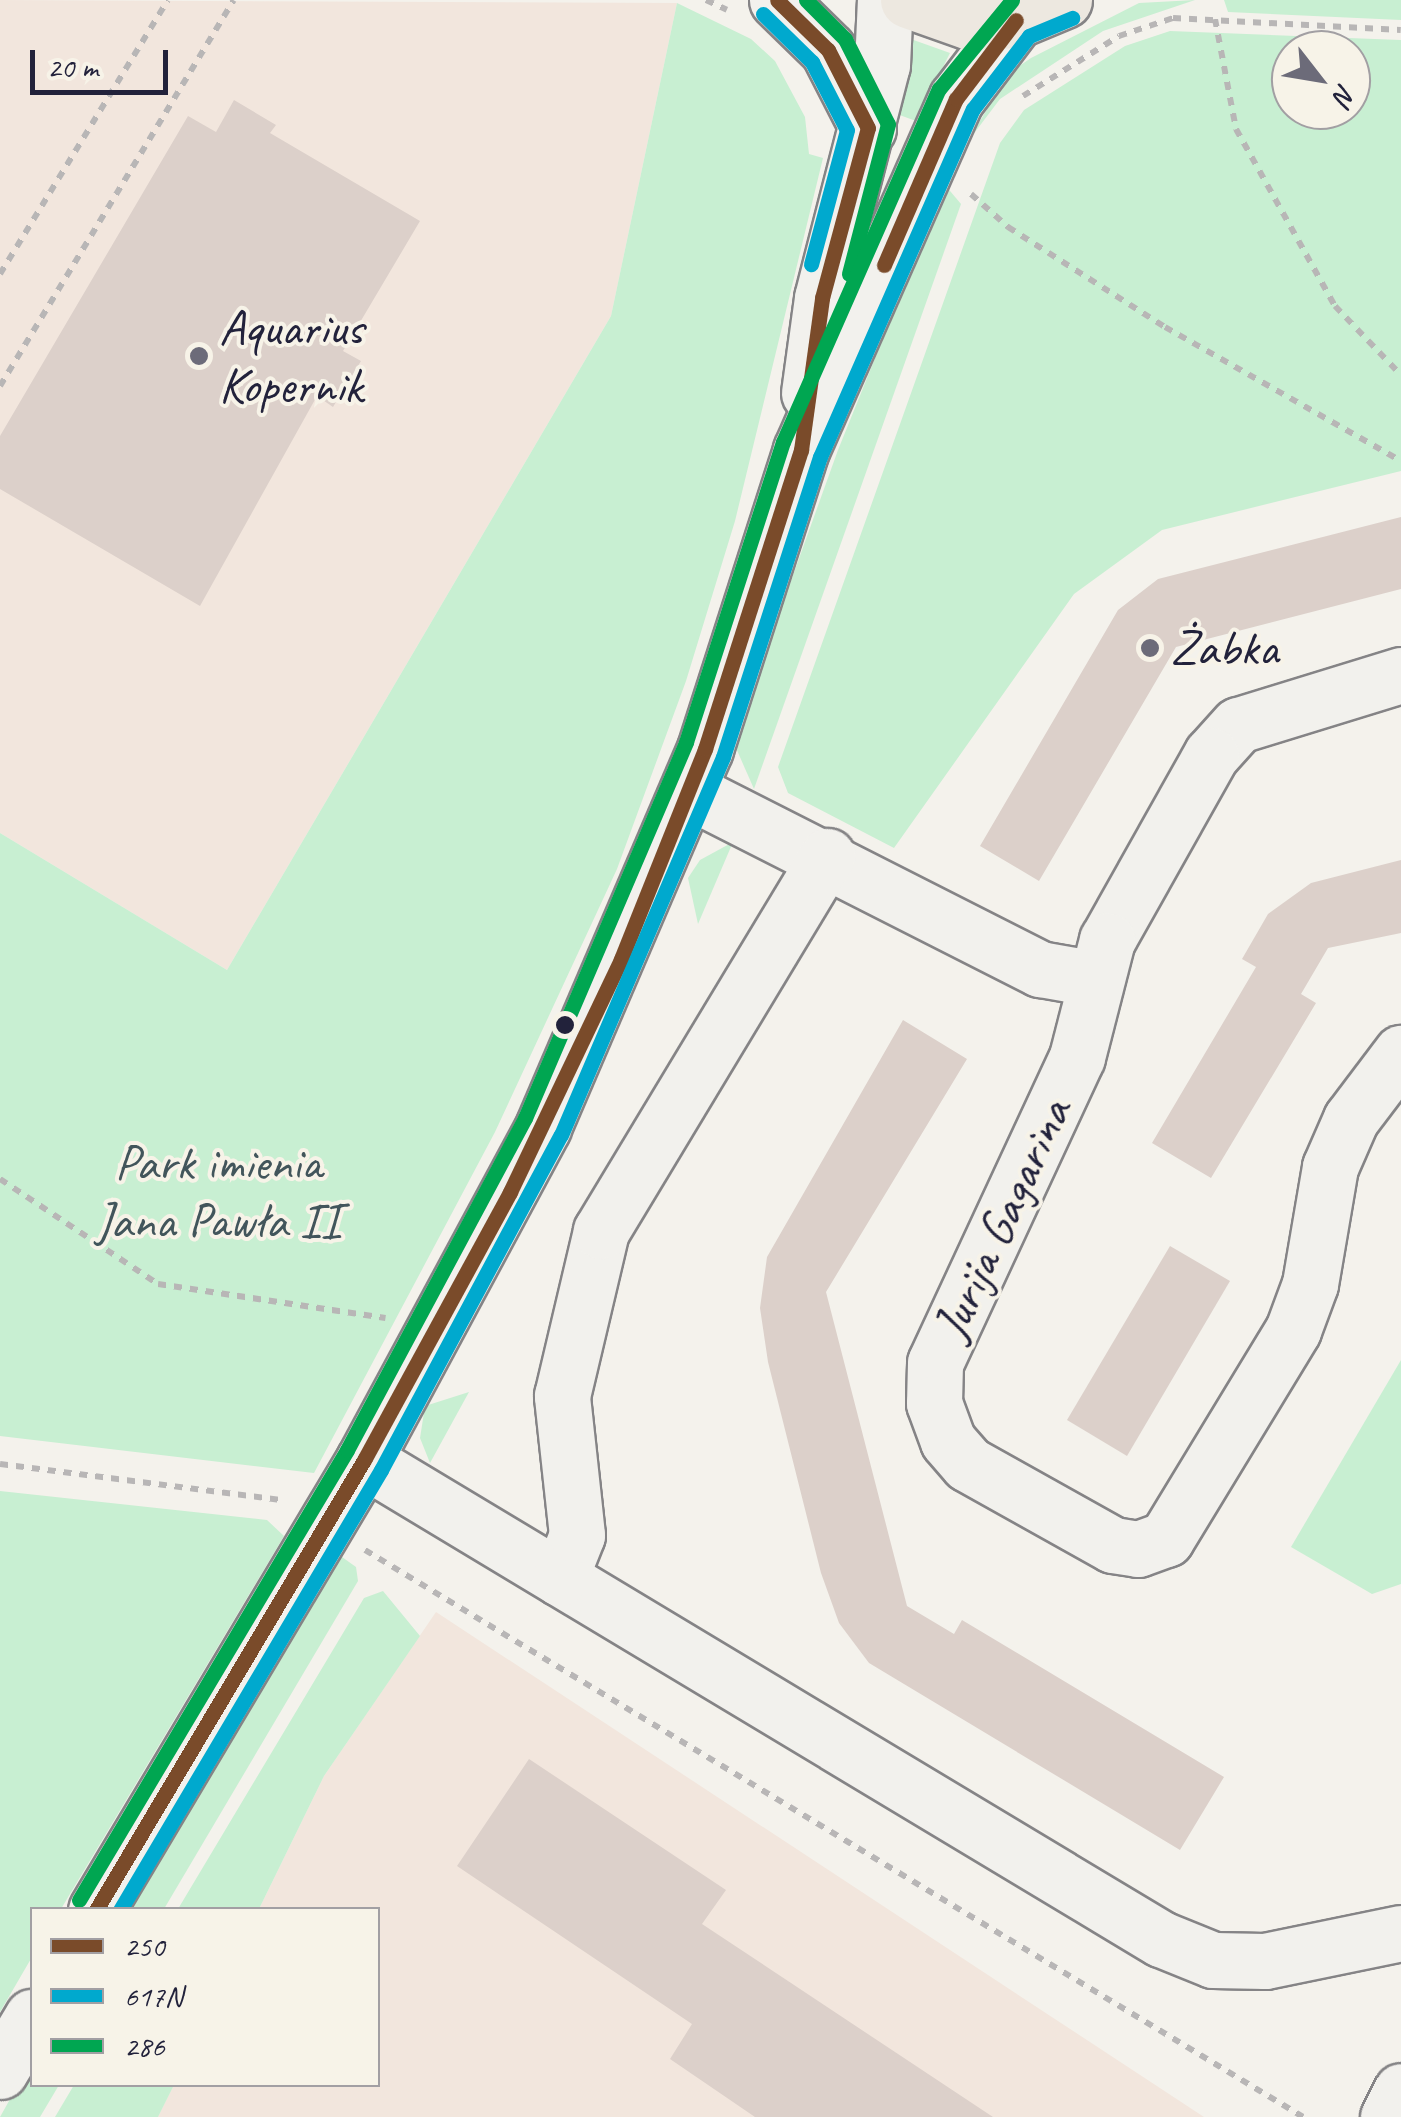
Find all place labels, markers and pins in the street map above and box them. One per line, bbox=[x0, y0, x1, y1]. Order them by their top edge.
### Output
place label: Aquarius Kopernik bbox=[219, 297, 363, 414]
marker: Aquarius Kopernik bbox=[188, 345, 210, 367]
place label: Żabka bbox=[1170, 618, 1278, 678]
marker: Żabka bbox=[1139, 637, 1161, 659]
unlabelled marker bbox=[555, 1015, 575, 1035]

